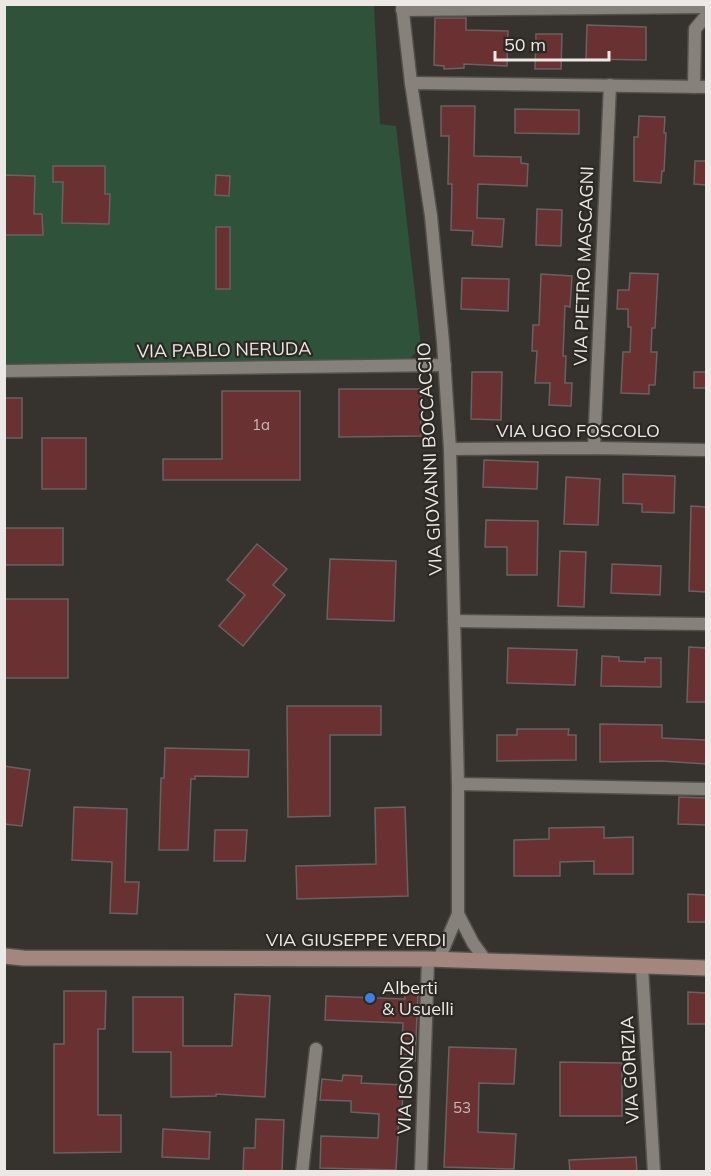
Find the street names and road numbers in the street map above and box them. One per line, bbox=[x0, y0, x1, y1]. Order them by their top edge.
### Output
street label: VIA PIETRO MASCAGNI bbox=[569, 166, 598, 366]
street label: VIA PABLO NERUDA bbox=[136, 336, 312, 363]
street label: VIA GIOVANNI BOCCACCIO bbox=[412, 342, 447, 576]
street label: VIA UGO FOSCOLO bbox=[496, 419, 660, 442]
street label: VIA GIUSEPPE VERDI bbox=[266, 928, 446, 951]
street label: VIA GORIZIA bbox=[615, 1016, 644, 1125]
street label: VIA ISONZO bbox=[392, 1031, 419, 1135]

